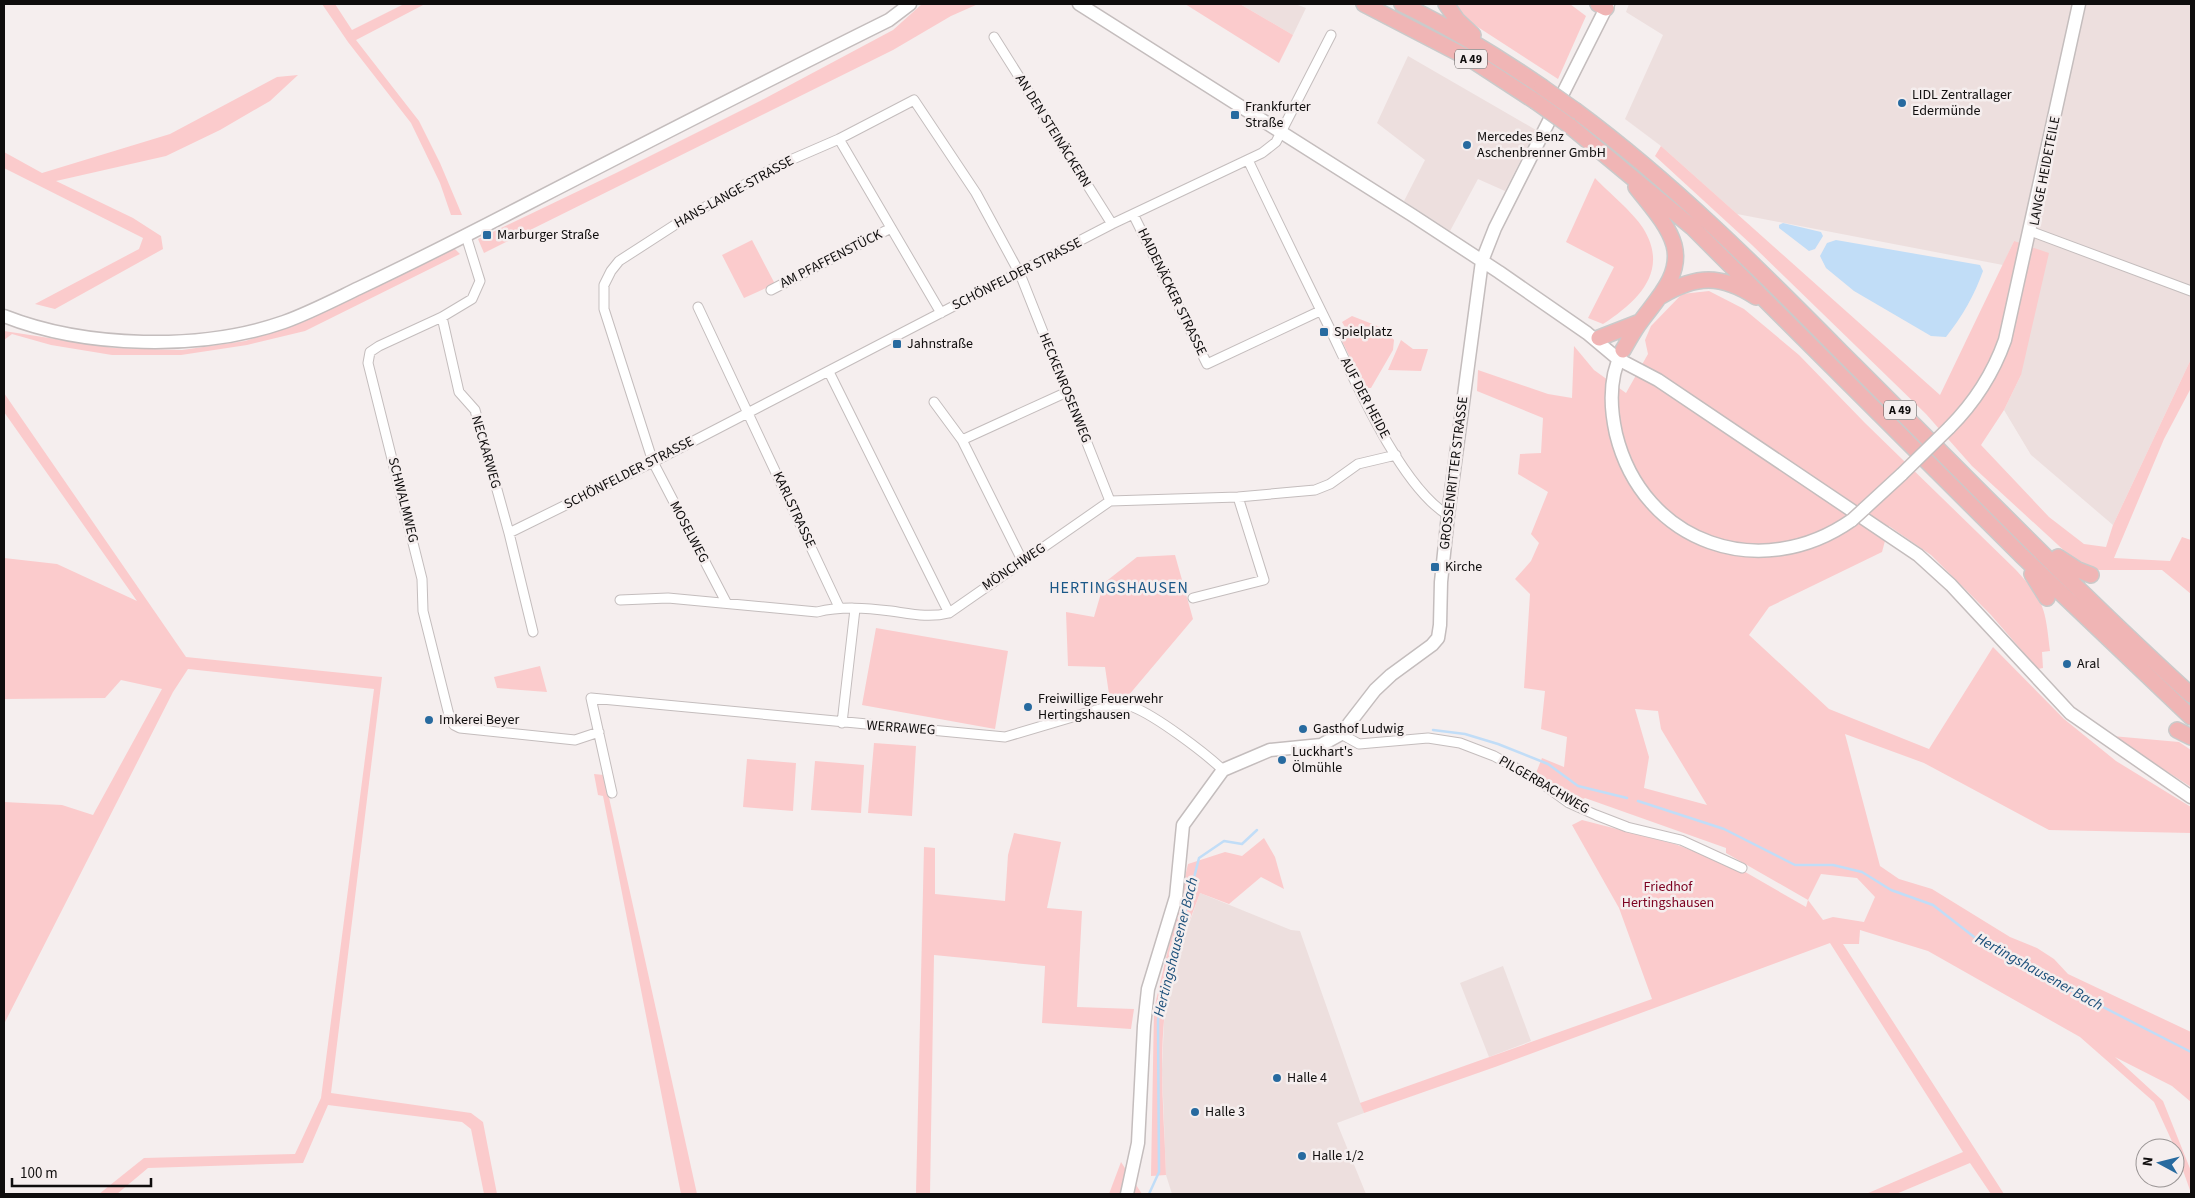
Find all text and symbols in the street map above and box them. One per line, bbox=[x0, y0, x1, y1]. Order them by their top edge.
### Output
road number: A 49 bbox=[1455, 50, 1487, 68]
street label: AN DEN STEINÄCKERN bbox=[1010, 71, 1096, 191]
place label: LIDL Zentrallager Edermünde bbox=[1912, 85, 2012, 121]
place label: Frankfurter Straße bbox=[1245, 97, 1311, 133]
marker: LIDL Zentrallager Edermünde bbox=[1896, 97, 1908, 109]
marker: Frankfurter Straße bbox=[1229, 109, 1241, 121]
street label: LANGE HEIDETEILE bbox=[2025, 114, 2065, 228]
place label: Mercedes Benz Aschenbrenner GmbH bbox=[1477, 127, 1606, 163]
marker: Mercedes Benz Aschenbrenner GmbH bbox=[1461, 139, 1473, 151]
street label: HANS-LANGE-STRASSE bbox=[671, 151, 797, 233]
street label: AM PFAFFENSTÜCK bbox=[776, 224, 886, 293]
place label: Marburger Straße bbox=[497, 225, 599, 245]
street label: HAIDENÄCKER STRASSE bbox=[1132, 225, 1212, 359]
marker: Marburger Straße bbox=[481, 229, 493, 241]
street label: SCHÖNFELDER STRASSE bbox=[949, 233, 1085, 315]
place label: Spielplatz bbox=[1334, 322, 1392, 342]
marker: Spielplatz bbox=[1318, 326, 1330, 338]
street label: HECKENROSENWEG bbox=[1034, 330, 1096, 446]
place label: Jahnstraße bbox=[907, 334, 973, 354]
marker: Jahnstraße bbox=[891, 338, 903, 350]
street label: AUF DER HEIDE bbox=[1335, 354, 1395, 442]
street label: GROSSENRITTER STRASSE bbox=[1435, 395, 1473, 551]
road number: A 49 bbox=[1884, 400, 1916, 420]
street label: NECKARWEG bbox=[466, 413, 506, 491]
street label: SCHÖNFELDER STRASSE bbox=[561, 432, 697, 514]
street label: SCHWALMWEG bbox=[383, 455, 423, 545]
street label: KARLSTRASSE bbox=[768, 468, 820, 552]
street label: MOSELWEG bbox=[664, 498, 714, 566]
street label: MÖNCHWEG bbox=[978, 538, 1050, 596]
place label: Kirche bbox=[1445, 557, 1482, 577]
marker: Kirche bbox=[1429, 561, 1441, 573]
district label: HERTINGSHAUSEN bbox=[1049, 577, 1189, 599]
place label: Aral bbox=[2077, 654, 2100, 674]
marker: Aral bbox=[2061, 658, 2073, 670]
place label: Freiwillige Feuerwehr Hertingshausen bbox=[1038, 689, 1163, 725]
marker: Freiwillige Feuerwehr Hertingshausen bbox=[1022, 701, 1034, 713]
place label: Imkerei Beyer bbox=[439, 710, 519, 730]
marker: Imkerei Beyer bbox=[423, 714, 435, 726]
street label: WERRAWEG bbox=[866, 716, 936, 740]
place label: Gasthof Ludwig bbox=[1313, 719, 1404, 739]
marker: Gasthof Ludwig bbox=[1297, 723, 1309, 735]
place label: Luckhart's Ölmühle bbox=[1292, 742, 1353, 778]
street label: PILGERBACHWEG bbox=[1495, 751, 1593, 819]
marker: Luckhart's Ölmühle bbox=[1276, 754, 1288, 766]
water label: Hertingshausener Bach bbox=[1149, 875, 1204, 1019]
park label: Friedhof Hertingshausen bbox=[1622, 877, 1714, 913]
water label: Hertingshausener Bach bbox=[1971, 928, 2107, 1016]
place label: Halle 4 bbox=[1287, 1068, 1327, 1088]
marker: Halle 4 bbox=[1271, 1072, 1283, 1084]
place label: Halle 3 bbox=[1205, 1102, 1245, 1122]
marker: Halle 3 bbox=[1189, 1106, 1201, 1118]
north arrow bbox=[2135, 1138, 2185, 1188]
place label: Halle 1/2 bbox=[1312, 1146, 1364, 1166]
marker: Halle 1/2 bbox=[1296, 1150, 1308, 1162]
scale bar bbox=[12, 1156, 151, 1188]
text: N bbox=[2138, 1156, 2159, 1167]
text: 100 m bbox=[20, 1163, 58, 1184]

